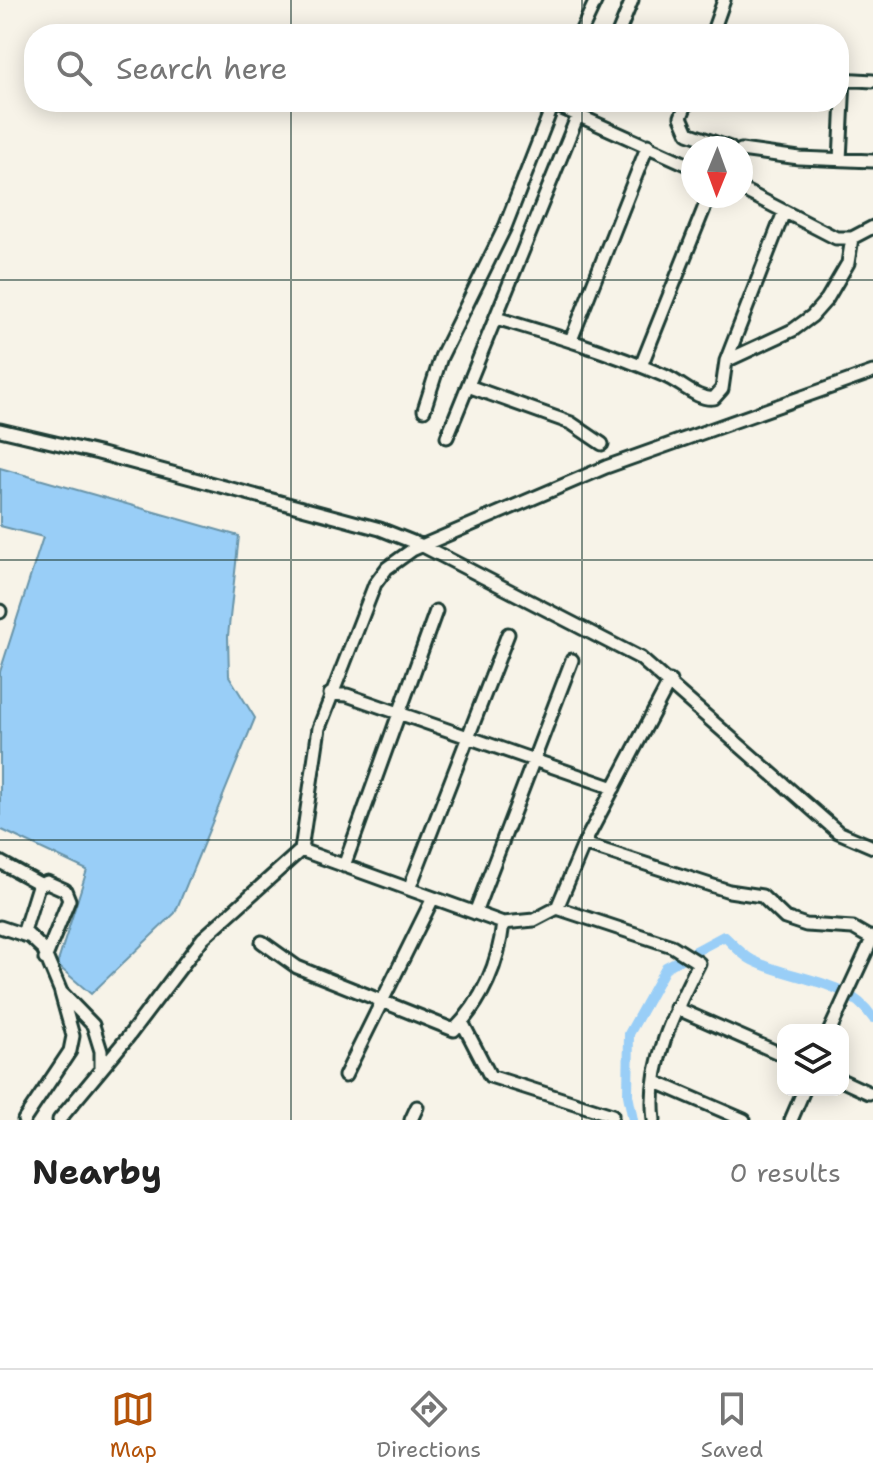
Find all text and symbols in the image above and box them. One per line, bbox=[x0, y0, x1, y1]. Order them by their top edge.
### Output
search box bbox=[24, 24, 849, 112]
icon: search bbox=[52, 46, 96, 90]
text: Search here bbox=[116, 48, 287, 89]
north arrow bbox=[681, 136, 753, 208]
map controls bbox=[777, 1024, 849, 1096]
button: layers bbox=[777, 1024, 849, 1096]
text: Nearby bbox=[32, 1149, 162, 1195]
text: 0 results bbox=[729, 1155, 841, 1190]
tab: Map bbox=[110, 1387, 157, 1464]
tab: Directions bbox=[376, 1387, 481, 1464]
tab: Saved bbox=[701, 1387, 763, 1464]

